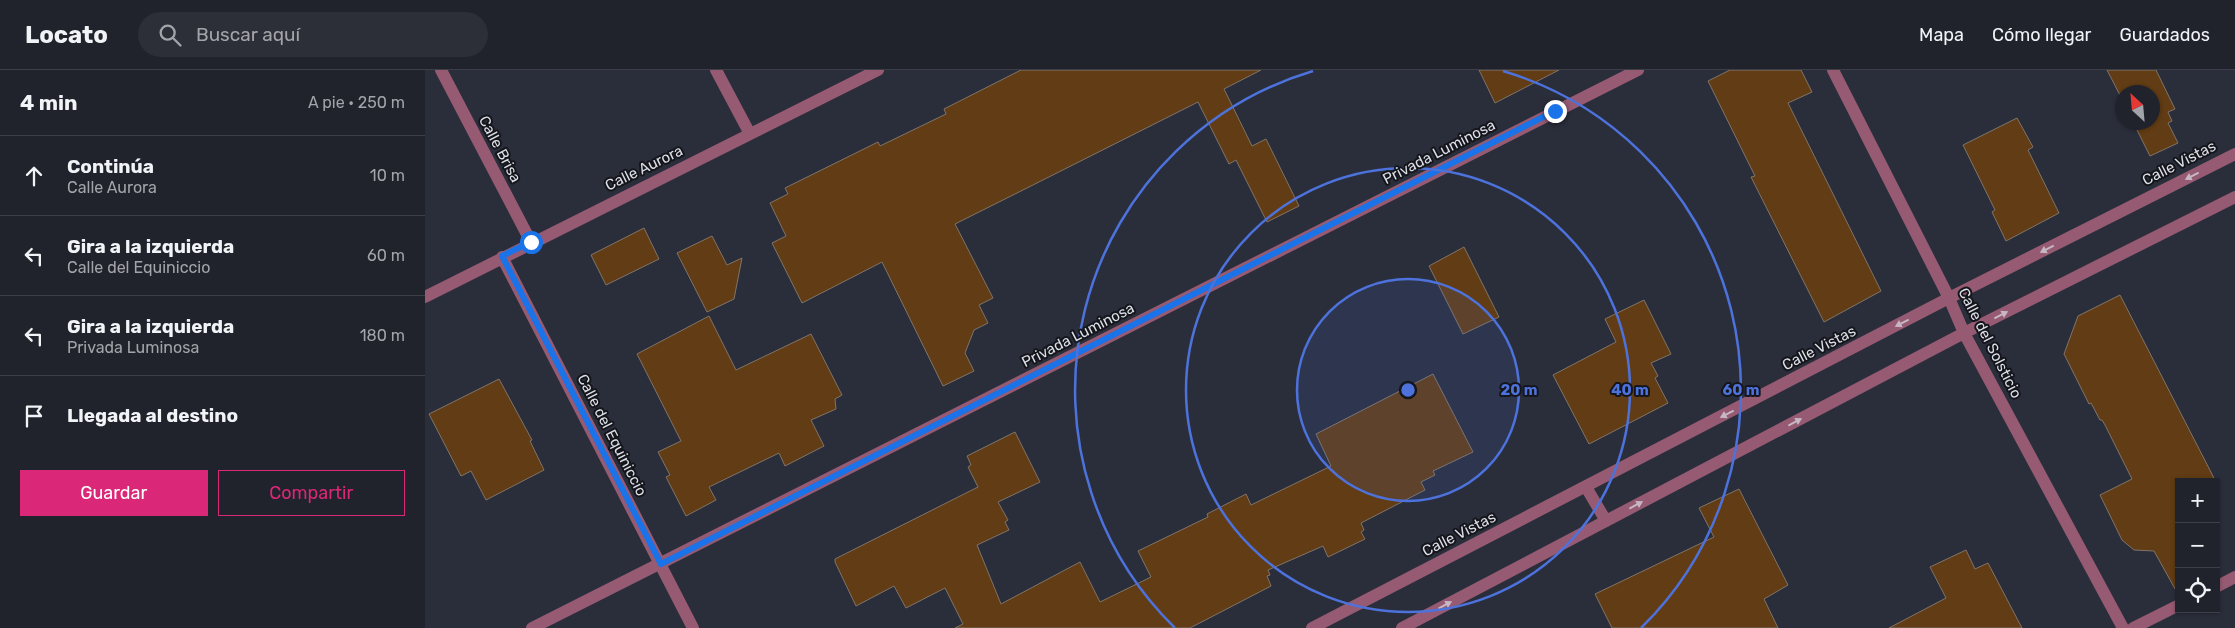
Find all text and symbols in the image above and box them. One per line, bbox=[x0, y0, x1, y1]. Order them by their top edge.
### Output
search box bbox=[138, 12, 488, 57]
text: Locato bbox=[25, 21, 108, 49]
icon: search bbox=[156, 21, 184, 49]
text: Buscar aquí bbox=[196, 23, 300, 46]
text: Mapa bbox=[1919, 24, 1964, 46]
text: Cómo llegar bbox=[1992, 24, 2091, 46]
text: Guardados bbox=[2119, 24, 2210, 46]
north arrow bbox=[2115, 85, 2160, 130]
text: 4 min bbox=[20, 90, 78, 115]
text: A pie · 250 m bbox=[308, 93, 405, 112]
route end bbox=[1544, 100, 1567, 123]
street label: Calle Brisa bbox=[475, 113, 525, 185]
street label: Privada Luminosa bbox=[1380, 116, 1498, 188]
street label: Calle Vistas bbox=[2139, 137, 2219, 189]
street label: Calle Aurora bbox=[602, 141, 686, 195]
text: Continúa bbox=[67, 155, 154, 178]
icon: ahead bbox=[20, 162, 48, 190]
text: 10 m bbox=[370, 166, 405, 185]
one-way arrow bbox=[2184, 171, 2199, 180]
text: Calle Aurora bbox=[67, 178, 157, 197]
route start bbox=[520, 231, 543, 254]
text: Gira a la izquierda bbox=[67, 235, 234, 258]
icon: left bbox=[20, 242, 48, 270]
one-way arrow bbox=[2039, 245, 2054, 253]
text: 60 m bbox=[367, 246, 405, 265]
text: Calle del Equiniccio bbox=[67, 258, 210, 277]
street label: Calle del Solsticio bbox=[1954, 285, 2026, 401]
street label: Privada Luminosa bbox=[1019, 299, 1137, 371]
one-way arrow bbox=[1994, 311, 2009, 319]
text: Gira a la izquierda bbox=[67, 315, 234, 338]
one-way arrow bbox=[1895, 319, 1909, 327]
icon: left bbox=[20, 322, 48, 350]
street label: Calle Vistas bbox=[1779, 322, 1859, 374]
text: 180 m bbox=[360, 326, 405, 345]
text: Privada Luminosa bbox=[67, 338, 199, 357]
street label: Calle del Equiniccio bbox=[573, 371, 651, 499]
centre of rings bbox=[1399, 381, 1417, 399]
text: 20 m bbox=[1501, 381, 1537, 399]
text: 40 m bbox=[1611, 381, 1649, 399]
text: 60 m bbox=[1723, 381, 1759, 399]
icon: arrive bbox=[20, 402, 48, 430]
text: Llegada al destino bbox=[67, 404, 238, 427]
one-way arrow bbox=[1719, 410, 1734, 418]
one-way arrow bbox=[1788, 418, 1802, 426]
button: Guardar bbox=[20, 470, 208, 516]
button: Compartir bbox=[218, 470, 405, 516]
map controls bbox=[2175, 478, 2220, 613]
button: + bbox=[2175, 478, 2220, 523]
one-way arrow bbox=[1629, 501, 1643, 510]
street label: Calle Vistas bbox=[1419, 508, 1499, 560]
button: − bbox=[2175, 523, 2220, 568]
button: locate bbox=[2175, 568, 2220, 613]
one-way arrow bbox=[1438, 601, 1453, 609]

